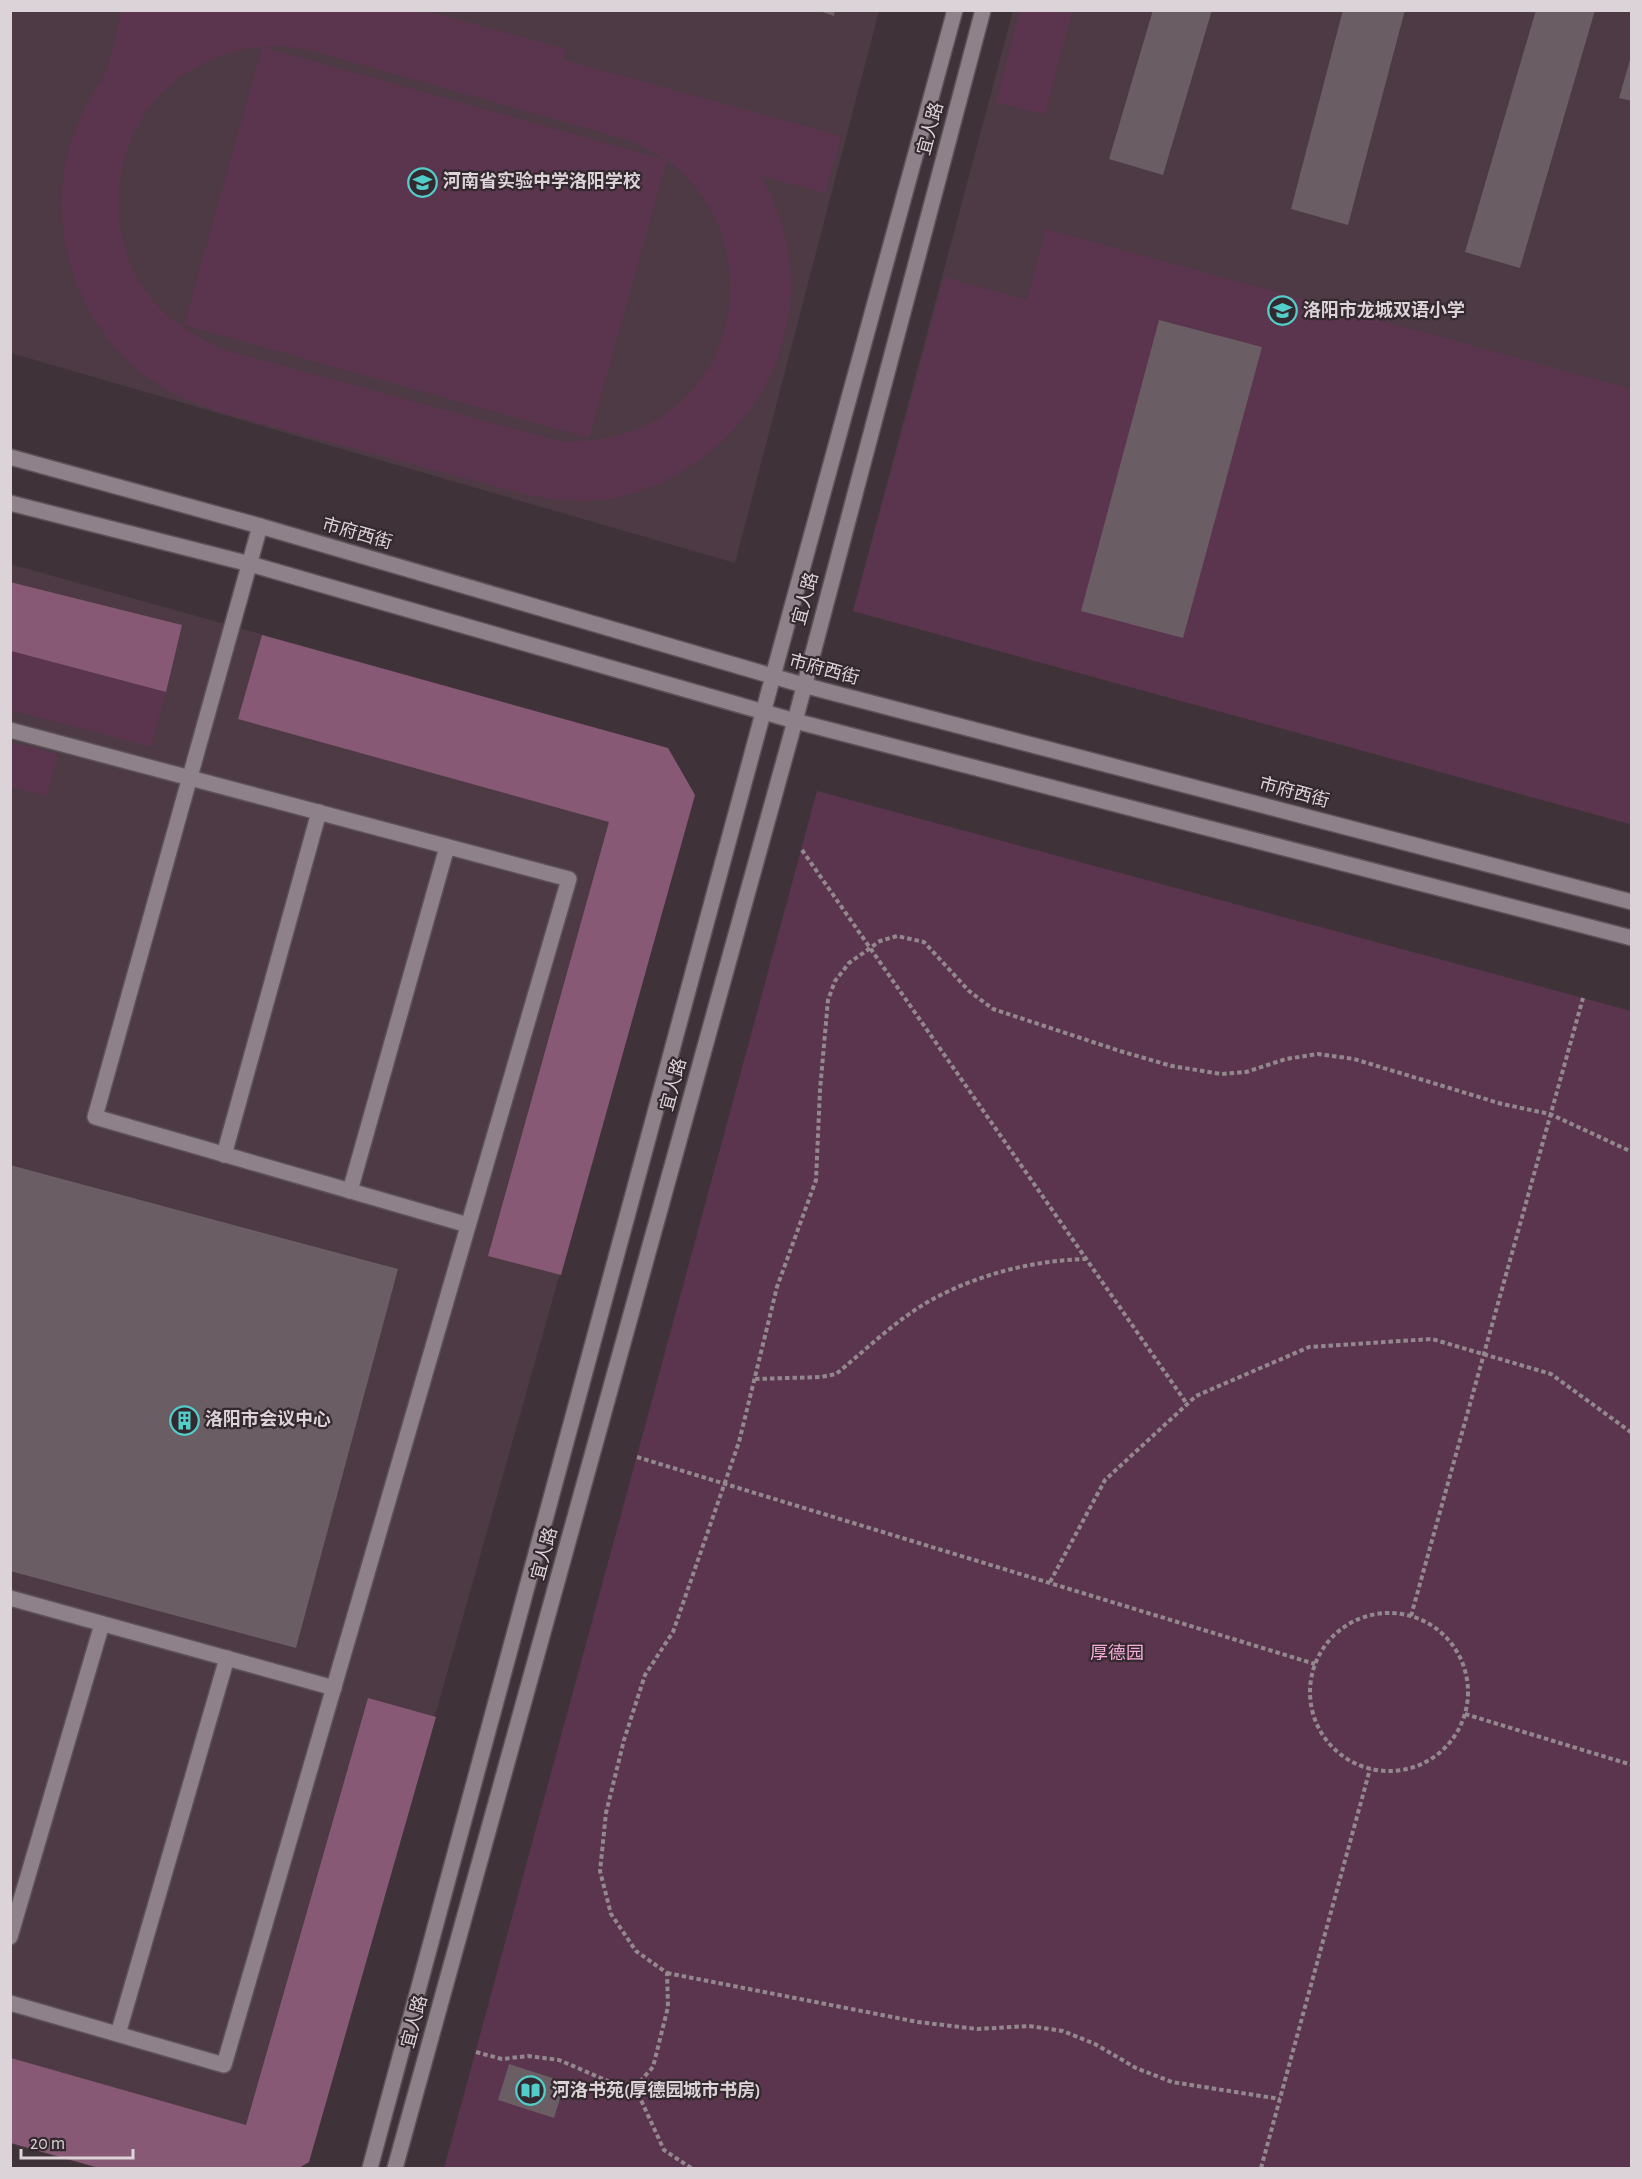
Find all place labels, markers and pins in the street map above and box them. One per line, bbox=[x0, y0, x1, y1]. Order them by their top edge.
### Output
school or university icon: 河南省实验中学洛阳学校 bbox=[406, 166, 438, 198]
place label: 河南省实验中学洛阳学校 bbox=[443, 171, 641, 191]
school or university icon: 洛阳市龙城双语小学 bbox=[1266, 295, 1298, 327]
place label: 洛阳市龙城双语小学 bbox=[1303, 300, 1465, 320]
building icon: 洛阳市会议中心 bbox=[168, 1404, 200, 1436]
place label: 洛阳市会议中心 bbox=[205, 1409, 331, 1429]
library icon: 河洛书苑(厚德园城市书房) bbox=[515, 2075, 547, 2107]
place label: 河洛书苑(厚德园城市书房) bbox=[552, 2080, 761, 2100]

